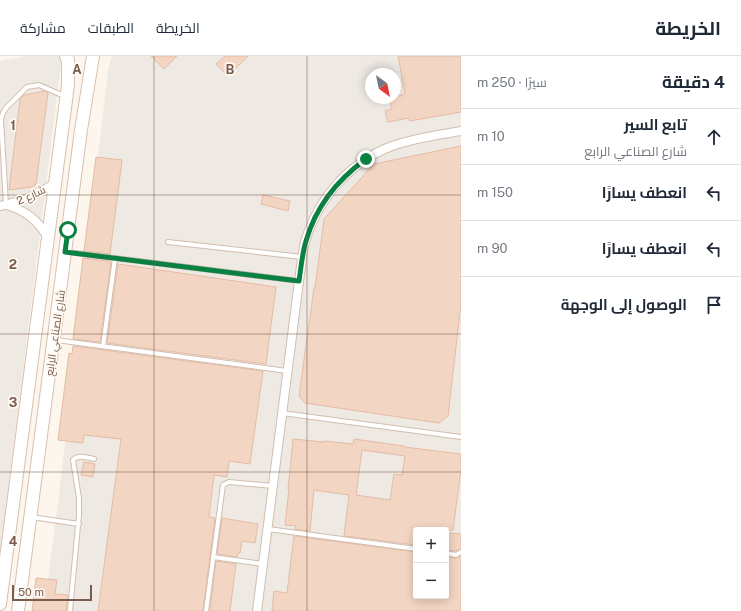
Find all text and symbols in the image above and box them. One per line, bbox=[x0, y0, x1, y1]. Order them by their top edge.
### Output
text: الخريطة bbox=[655, 17, 721, 39]
text: مشاركة bbox=[20, 20, 66, 36]
text: الطبقات bbox=[88, 20, 134, 36]
text: الخريطة bbox=[156, 20, 200, 36]
text: A bbox=[72, 62, 82, 77]
text: B bbox=[226, 62, 235, 77]
north arrow bbox=[365, 68, 401, 104]
text: 4 دقيقة bbox=[662, 72, 725, 92]
text: سيرًا · 250 m bbox=[477, 75, 547, 90]
text: تابع السير bbox=[624, 116, 687, 133]
text: 1 bbox=[10, 118, 16, 133]
icon: ahead bbox=[703, 126, 725, 148]
text: 10 m bbox=[477, 129, 505, 144]
text: شارع الصناعي الرابع bbox=[584, 144, 687, 159]
route end bbox=[357, 150, 375, 168]
icon: left bbox=[703, 182, 725, 204]
street label: شارع 2 bbox=[15, 183, 48, 209]
text: انعطف يسارًا bbox=[602, 184, 687, 201]
text: 150 m bbox=[477, 185, 513, 200]
route start bbox=[59, 221, 77, 239]
icon: left bbox=[703, 238, 725, 260]
text: انعطف يسارًا bbox=[602, 240, 687, 257]
text: 90 m bbox=[477, 241, 507, 256]
text: 2 bbox=[9, 257, 17, 272]
street label: شارع الصناعي الرابع bbox=[43, 289, 70, 377]
icon: arrive bbox=[703, 294, 725, 316]
text: الوصول إلى الوجهة bbox=[561, 296, 687, 313]
text: 3 bbox=[9, 395, 18, 410]
map controls bbox=[413, 527, 449, 599]
button: + bbox=[413, 527, 449, 563]
text: 4 bbox=[9, 534, 18, 549]
button: − bbox=[413, 563, 449, 599]
scale bar bbox=[12, 583, 92, 602]
text: 50 m bbox=[18, 586, 44, 598]

